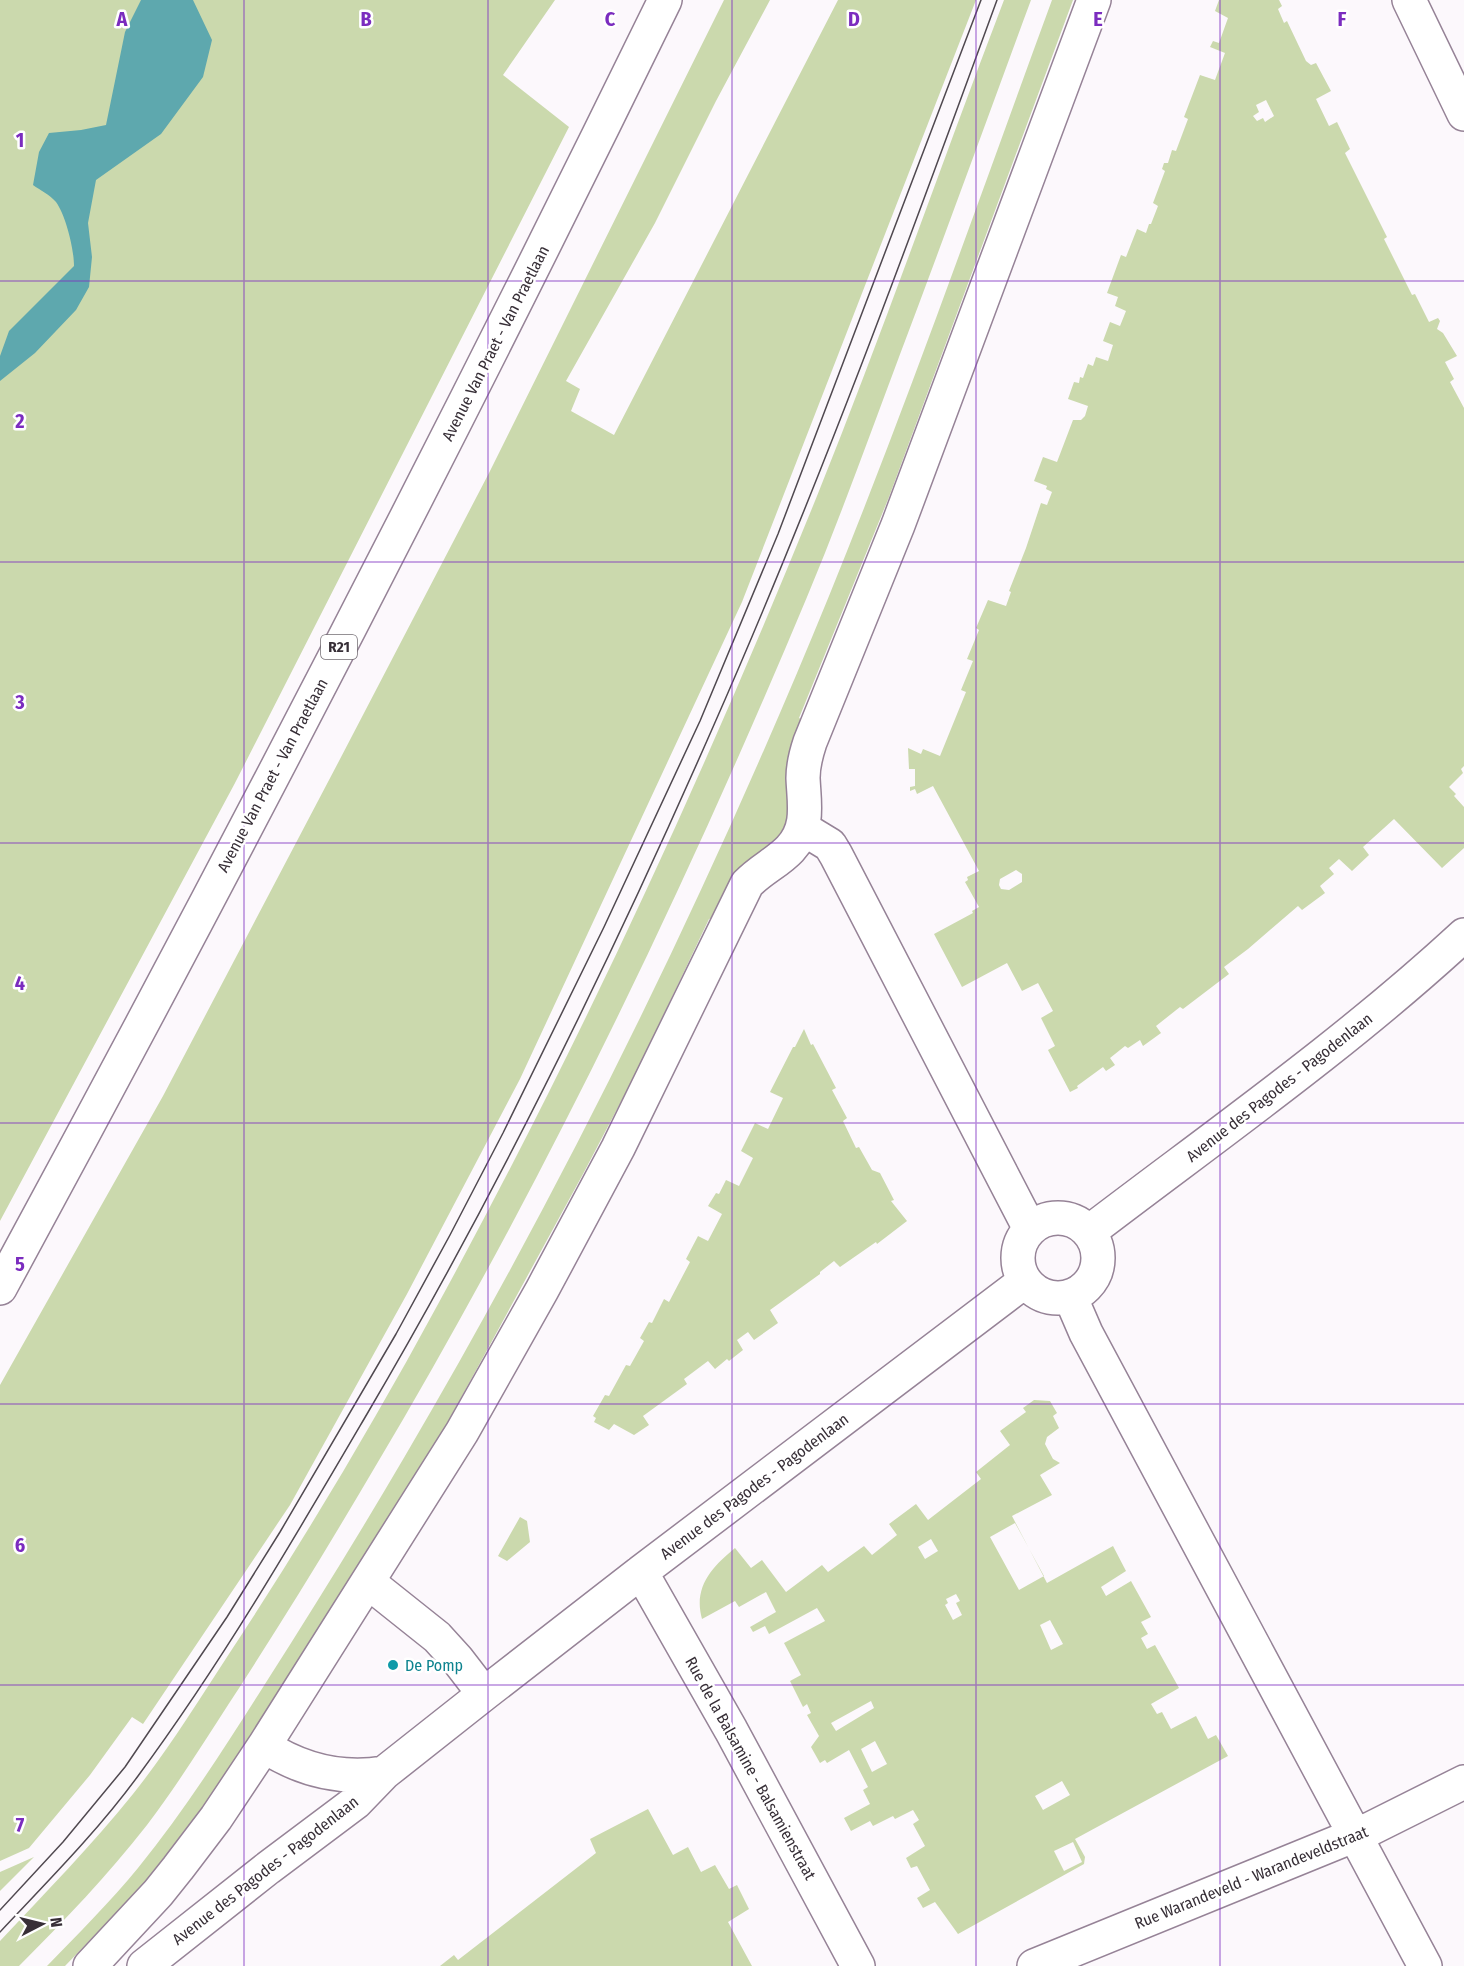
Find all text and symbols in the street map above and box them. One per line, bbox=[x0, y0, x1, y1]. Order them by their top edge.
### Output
text: A bbox=[116, 7, 129, 31]
text: B bbox=[360, 7, 372, 31]
text: C bbox=[605, 7, 616, 31]
text: D bbox=[848, 7, 860, 31]
text: E bbox=[1093, 7, 1103, 31]
text: F bbox=[1338, 7, 1347, 31]
text: 1 bbox=[16, 128, 24, 152]
street label: Avenue Van Praet - Van Praetlaan bbox=[438, 242, 553, 444]
text: 2 bbox=[14, 409, 25, 433]
road number: R21 bbox=[321, 635, 357, 659]
street label: Avenue Van Praet - Van Praetlaan bbox=[213, 675, 332, 875]
text: 3 bbox=[14, 690, 25, 714]
text: 4 bbox=[15, 971, 25, 995]
street label: Avenue des Pagodes - Pagodenlaan bbox=[1183, 1009, 1376, 1166]
text: 5 bbox=[15, 1252, 25, 1276]
street label: Avenue des Pagodes - Pagodenlaan bbox=[657, 1409, 852, 1563]
text: 6 bbox=[15, 1533, 25, 1557]
street label: Rue de la Balsamine - Balsamienstraat bbox=[681, 1653, 820, 1884]
place label: De Pomp bbox=[405, 1656, 463, 1675]
marker: De Pomp bbox=[386, 1658, 400, 1672]
street label: Avenue des Pagodes - Pagodenlaan bbox=[169, 1792, 362, 1949]
text: 7 bbox=[16, 1813, 25, 1837]
street label: Rue Warandeveld - Warandeveldstraat bbox=[1132, 1822, 1371, 1933]
north arrow bbox=[12, 1894, 72, 1954]
text: N bbox=[46, 1916, 66, 1928]

